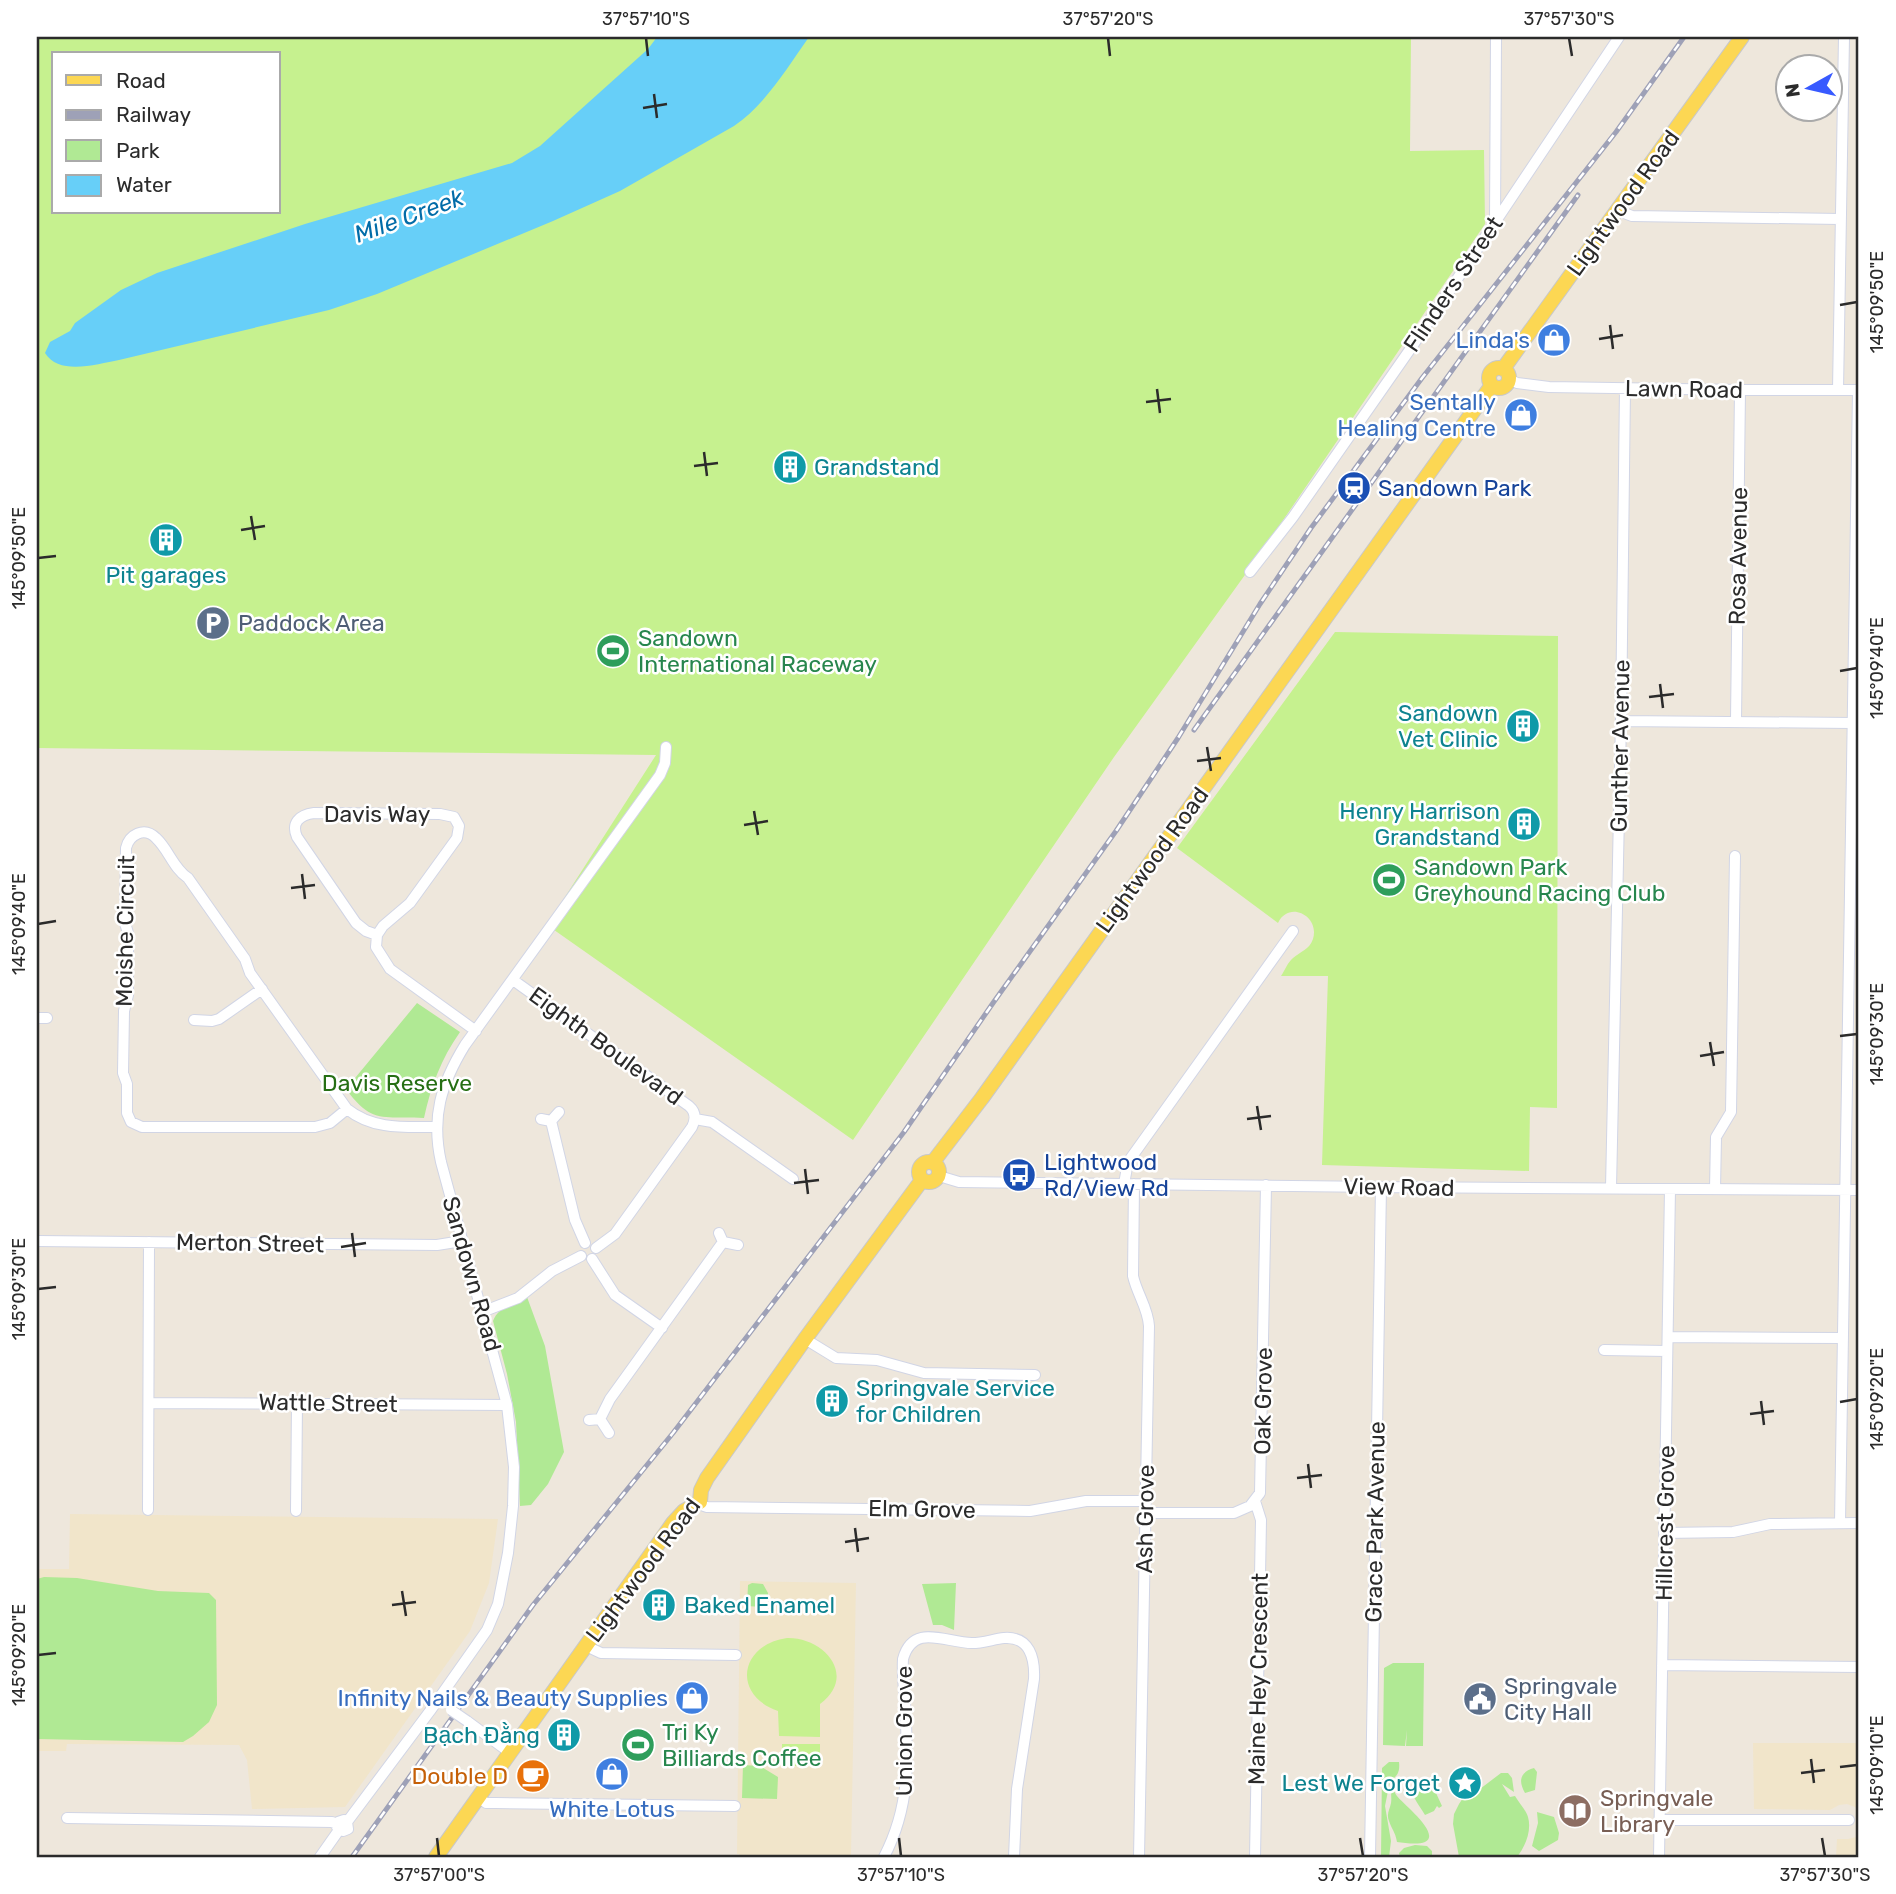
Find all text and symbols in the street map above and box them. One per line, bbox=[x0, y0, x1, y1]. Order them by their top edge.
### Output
text: 37°57'10"S bbox=[602, 8, 690, 30]
text: 37°57'20"S bbox=[1063, 8, 1153, 30]
text: 37°57'30"S bbox=[1523, 8, 1615, 30]
legend bbox=[52, 52, 280, 214]
north arrow bbox=[1773, 52, 1843, 122]
text: Road bbox=[116, 68, 166, 93]
text: N bbox=[1780, 82, 1805, 99]
text: Railway bbox=[116, 102, 191, 127]
street label: Lightwood Road bbox=[1561, 125, 1685, 281]
text: Park bbox=[116, 138, 160, 163]
text: Water bbox=[116, 172, 172, 197]
water label: Mile Creek bbox=[350, 183, 468, 249]
street label: Flinders Street bbox=[1397, 211, 1509, 357]
text: 145°09'50"E bbox=[1866, 251, 1888, 353]
shop icon: Linda's bbox=[1535, 321, 1573, 359]
place label: Linda's bbox=[1455, 326, 1530, 354]
street label: Lawn Road bbox=[1625, 374, 1743, 404]
place label: Sentally Healing Centre bbox=[1337, 388, 1496, 442]
shop icon: Sentally Healing Centre bbox=[1502, 396, 1540, 434]
building icon: Grandstand bbox=[771, 448, 809, 486]
place label: Grandstand bbox=[814, 453, 940, 481]
station icon: Sandown Park bbox=[1335, 469, 1373, 507]
place label: Sandown Park bbox=[1378, 474, 1532, 502]
street label: Rosa Avenue bbox=[1723, 487, 1753, 625]
text: 145°09'50"E bbox=[8, 507, 30, 609]
building icon: Pit garages bbox=[147, 521, 185, 559]
place label: Pit garages bbox=[106, 561, 226, 589]
parking icon: Paddock Area bbox=[194, 604, 232, 642]
place label: Paddock Area bbox=[238, 609, 385, 637]
text: 145°09'40"E bbox=[1866, 617, 1888, 719]
place label: Sandown International Raceway bbox=[638, 624, 877, 678]
sports icon: Sandown International Raceway bbox=[594, 632, 632, 670]
street label: Gunther Avenue bbox=[1604, 659, 1636, 833]
place label: Sandown Vet Clinic bbox=[1398, 699, 1498, 753]
building icon: Sandown Vet Clinic bbox=[1504, 707, 1542, 745]
street label: Lightwood Road bbox=[1090, 782, 1214, 938]
place label: Henry Harrison Grandstand bbox=[1339, 797, 1500, 851]
street label: Davis Way bbox=[324, 800, 431, 828]
building icon: Henry Harrison Grandstand bbox=[1505, 805, 1543, 843]
place label: Sandown Park Greyhound Racing Club bbox=[1414, 853, 1665, 907]
street label: Moishe Circuit bbox=[110, 855, 140, 1007]
sports icon: Sandown Park Greyhound Racing Club bbox=[1370, 861, 1408, 899]
text: 145°09'40"E bbox=[8, 873, 30, 975]
street label: Eighth Boulevard bbox=[524, 981, 688, 1111]
text: 145°09'30"E bbox=[1866, 983, 1888, 1085]
park label: Davis Reserve bbox=[322, 1069, 472, 1097]
place label: Lightwood Rd/View Rd bbox=[1044, 1148, 1169, 1202]
bus stop icon: Lightwood Rd/View Rd bbox=[1000, 1156, 1038, 1194]
street label: View Road bbox=[1343, 1172, 1455, 1202]
street label: Sandown Road bbox=[436, 1193, 508, 1355]
street label: Merton Street bbox=[176, 1228, 324, 1258]
text: 145°09'30"E bbox=[8, 1238, 30, 1340]
street label: Oak Grove bbox=[1248, 1347, 1278, 1455]
text: 145°09'20"E bbox=[1866, 1348, 1888, 1450]
place label: Springvale Service for Children bbox=[856, 1374, 1055, 1428]
building icon: Springvale Service for Children bbox=[813, 1382, 851, 1420]
street label: Wattle Street bbox=[258, 1388, 398, 1418]
street label: Grace Park Avenue bbox=[1359, 1421, 1391, 1623]
street label: Hillcrest Grove bbox=[1650, 1445, 1680, 1601]
street label: Ash Grove bbox=[1130, 1464, 1160, 1574]
street label: Lightwood Road bbox=[580, 1492, 706, 1648]
street label: Elm Grove bbox=[868, 1494, 976, 1524]
street label: Maine Hey Crescent bbox=[1242, 1573, 1274, 1785]
building icon: Baked Enamel bbox=[640, 1586, 678, 1624]
place label: Baked Enamel bbox=[684, 1591, 835, 1619]
text: 145°09'20"E bbox=[8, 1604, 30, 1706]
street label: Union Grove bbox=[890, 1666, 918, 1796]
place label: Springvale City Hall bbox=[1504, 1672, 1617, 1726]
shop icon: Infinity Nails & Beauty Supplies bbox=[673, 1679, 711, 1717]
public building icon: Springvale City Hall bbox=[1461, 1680, 1499, 1718]
place label: Infinity Nails & Beauty Supplies bbox=[337, 1684, 668, 1712]
text: 145°09'10"E bbox=[1866, 1715, 1888, 1815]
building icon: Bạch Đằng bbox=[545, 1716, 583, 1754]
place label: Tri Ky Billiards Coffee bbox=[662, 1718, 822, 1772]
place label: Bạch Đằng bbox=[423, 1721, 540, 1749]
sports icon: Tri Ky Billiards Coffee bbox=[619, 1726, 657, 1764]
shop icon: White Lotus bbox=[593, 1755, 631, 1793]
cafe icon: Double D bbox=[514, 1757, 552, 1795]
place label: Double D bbox=[411, 1762, 508, 1790]
place icon: Lest We Forget bbox=[1446, 1764, 1484, 1802]
place label: Lest We Forget bbox=[1282, 1769, 1440, 1797]
place label: Springvale Library bbox=[1600, 1784, 1713, 1838]
library icon: Springvale Library bbox=[1556, 1792, 1594, 1830]
place label: White Lotus bbox=[549, 1795, 675, 1823]
text: 37°57'00"S bbox=[393, 1864, 485, 1886]
text: 37°57'10"S bbox=[857, 1864, 945, 1886]
text: 37°57'20"S bbox=[1318, 1864, 1408, 1886]
text: 37°57'30"S bbox=[1779, 1864, 1871, 1886]

